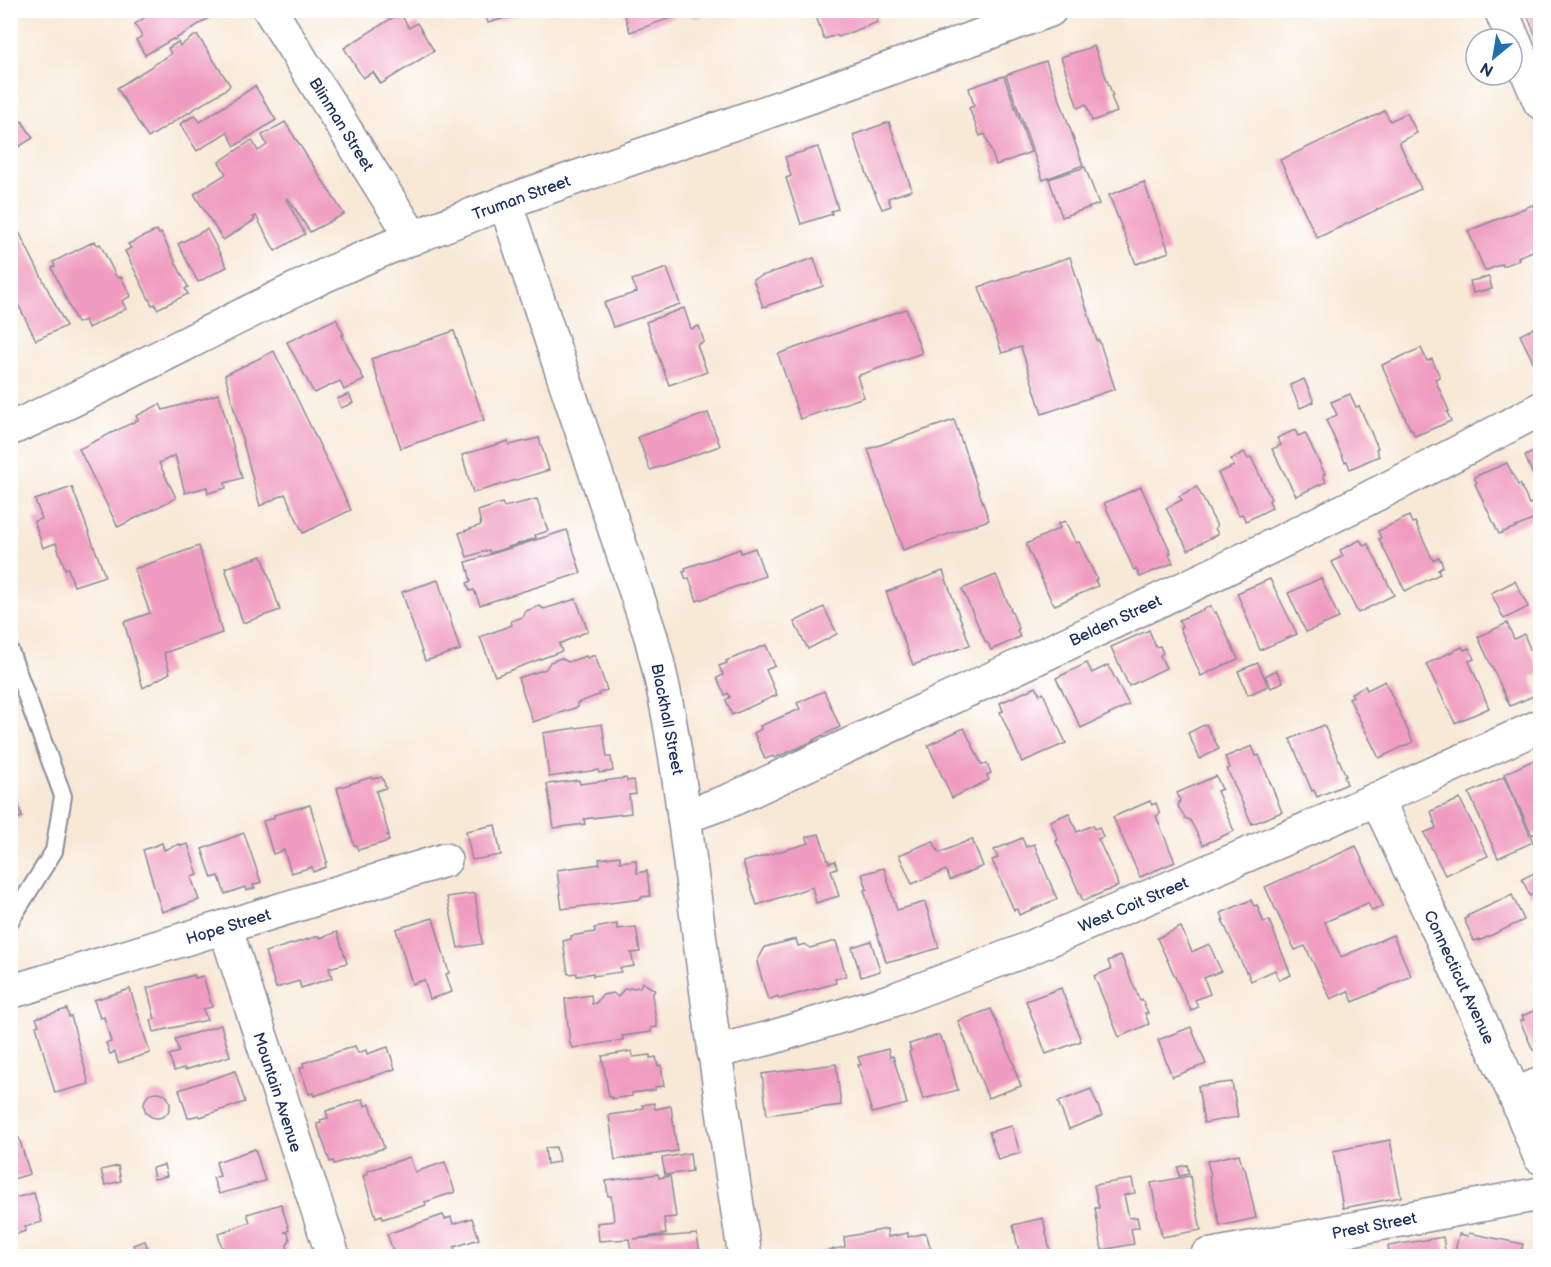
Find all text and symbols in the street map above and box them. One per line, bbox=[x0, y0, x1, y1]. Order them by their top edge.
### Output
north arrow bbox=[1464, 27, 1524, 87]
text: N bbox=[1477, 57, 1497, 80]
street label: Blinman Street bbox=[304, 75, 377, 175]
street label: Truman Street bbox=[470, 172, 573, 225]
street label: Belden Street bbox=[1067, 592, 1165, 651]
street label: Blackhall Street bbox=[646, 662, 687, 777]
street label: West Coit Street bbox=[1076, 874, 1191, 937]
street label: Hope Street bbox=[184, 906, 273, 949]
street label: Connecticut Avenue bbox=[1419, 908, 1498, 1048]
street label: Mountain Avenue bbox=[248, 1030, 305, 1155]
street label: Prest Street bbox=[1330, 1209, 1418, 1244]

